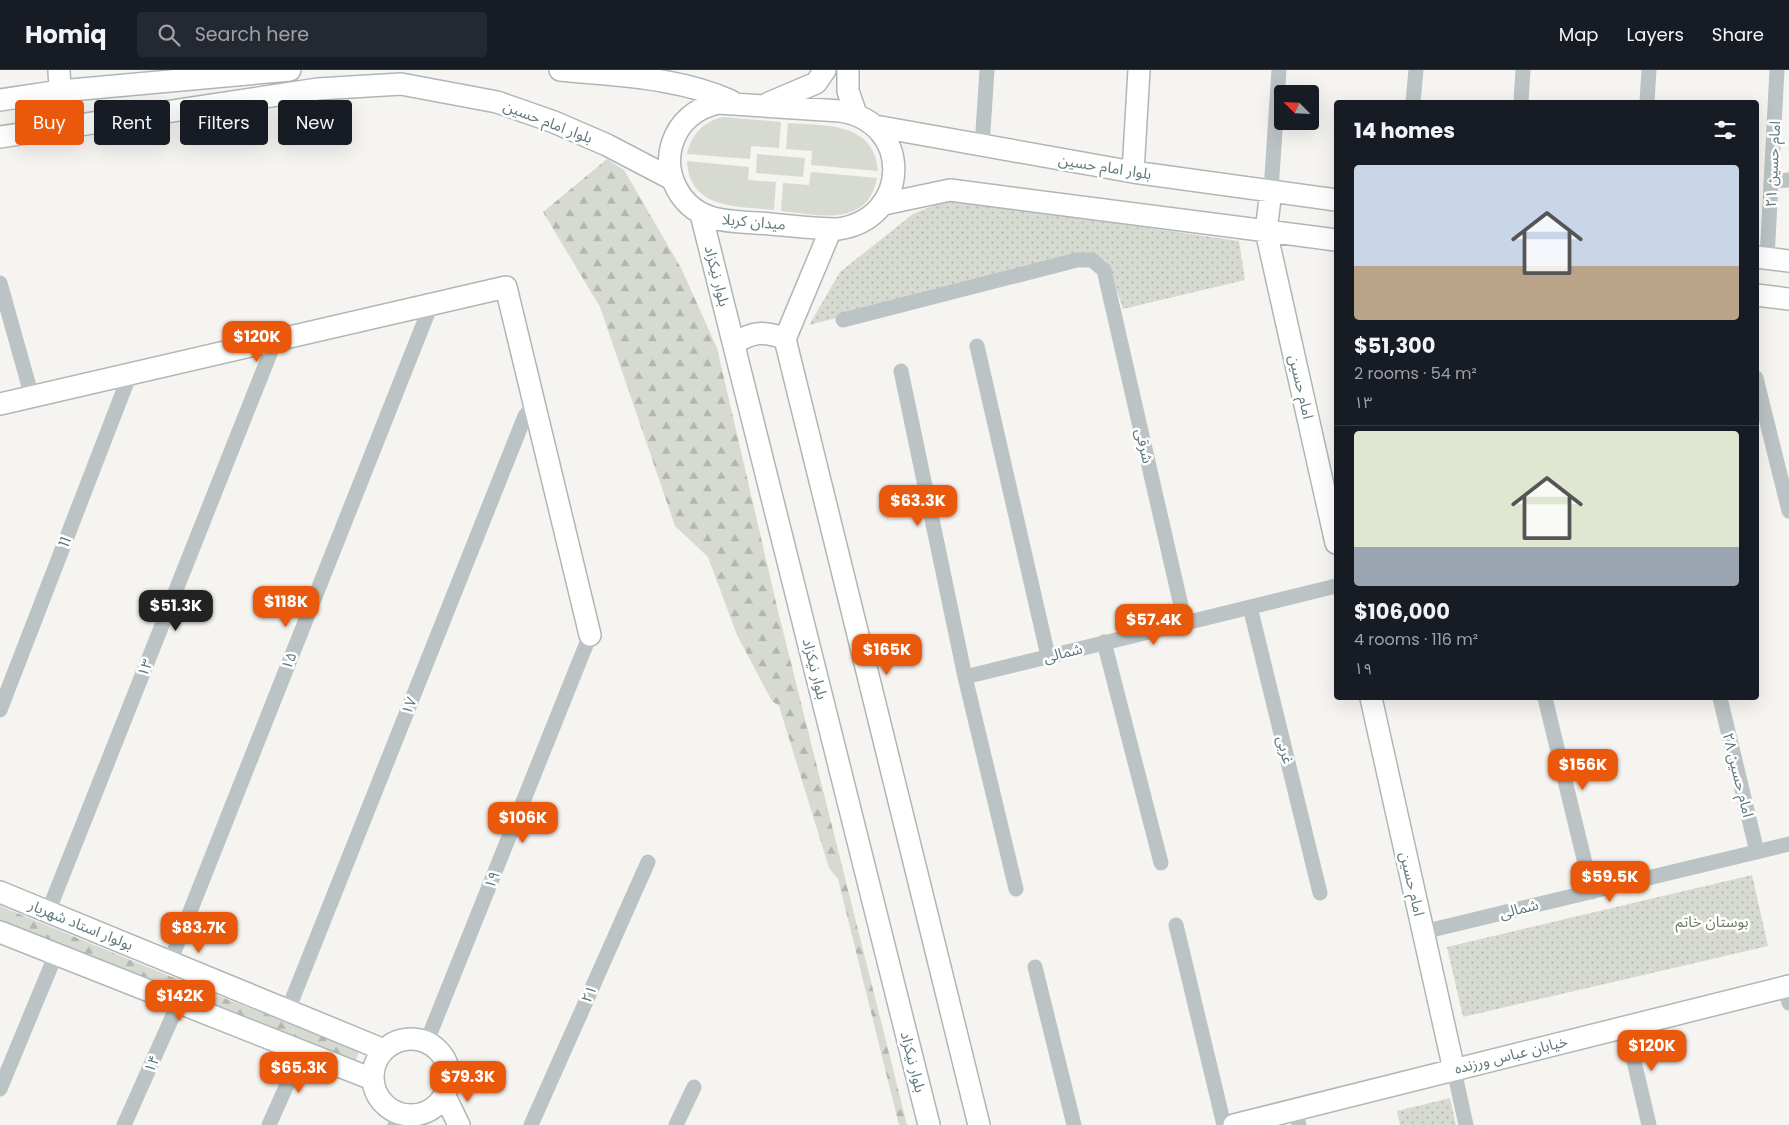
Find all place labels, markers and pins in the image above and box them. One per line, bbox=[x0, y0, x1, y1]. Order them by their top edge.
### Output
pin: $120K bbox=[222, 320, 292, 363]
pin: $63.3K bbox=[877, 484, 959, 527]
pin: $118K bbox=[251, 586, 321, 628]
pin: $51.3K bbox=[135, 590, 217, 632]
pin: $57.4K bbox=[1113, 604, 1195, 646]
pin: $165K bbox=[852, 634, 922, 676]
pin: $156K bbox=[1548, 748, 1618, 791]
pin: $106K bbox=[488, 802, 558, 844]
pin: $59.5K bbox=[1569, 860, 1651, 903]
pin: $83.7K bbox=[158, 912, 240, 954]
pin: $142K bbox=[145, 980, 215, 1022]
pin: $120K bbox=[1617, 1030, 1687, 1072]
pin: $65.3K bbox=[258, 1052, 340, 1094]
pin: $79.3K bbox=[427, 1060, 509, 1103]

